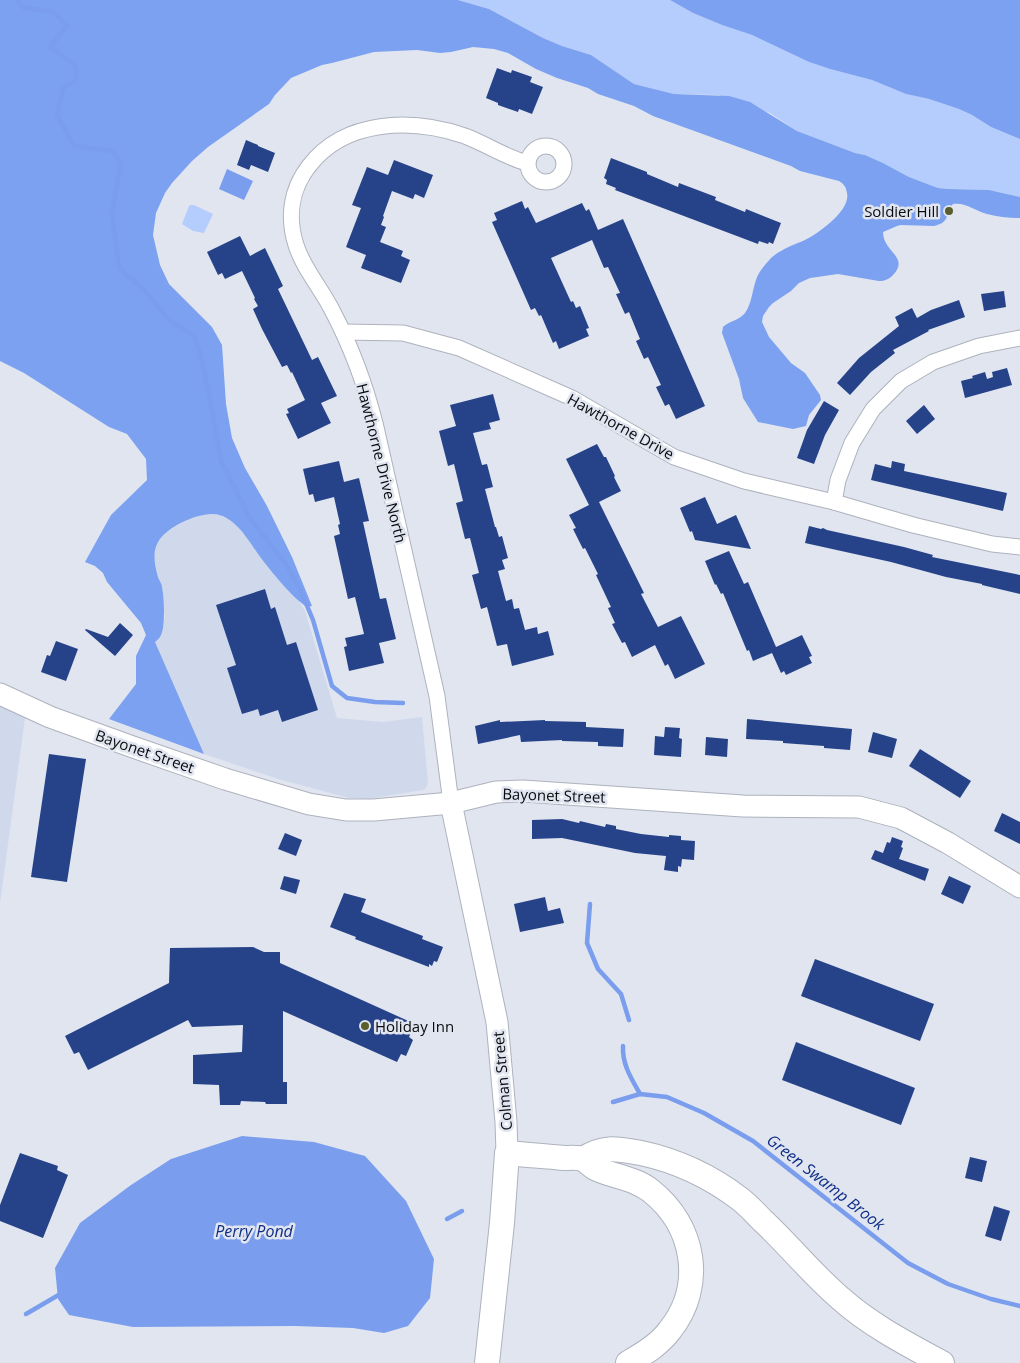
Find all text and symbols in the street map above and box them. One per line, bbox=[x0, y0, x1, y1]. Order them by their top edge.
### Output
place label: Soldier Hill bbox=[864, 201, 939, 221]
marker: Soldier Hill bbox=[943, 205, 955, 217]
street label: Hawthorne Drive North bbox=[352, 381, 412, 545]
street label: Hawthorne Drive bbox=[564, 388, 678, 464]
street label: Bayonet Street bbox=[93, 725, 197, 777]
street label: Bayonet Street bbox=[502, 783, 606, 807]
place label: Holiday Inn bbox=[375, 1016, 454, 1036]
marker: Holiday Inn bbox=[359, 1020, 371, 1032]
street label: Colman Street bbox=[488, 1031, 516, 1131]
water label: Green Swamp Brook bbox=[762, 1129, 891, 1236]
water label: Perry Pond bbox=[215, 1220, 294, 1242]

